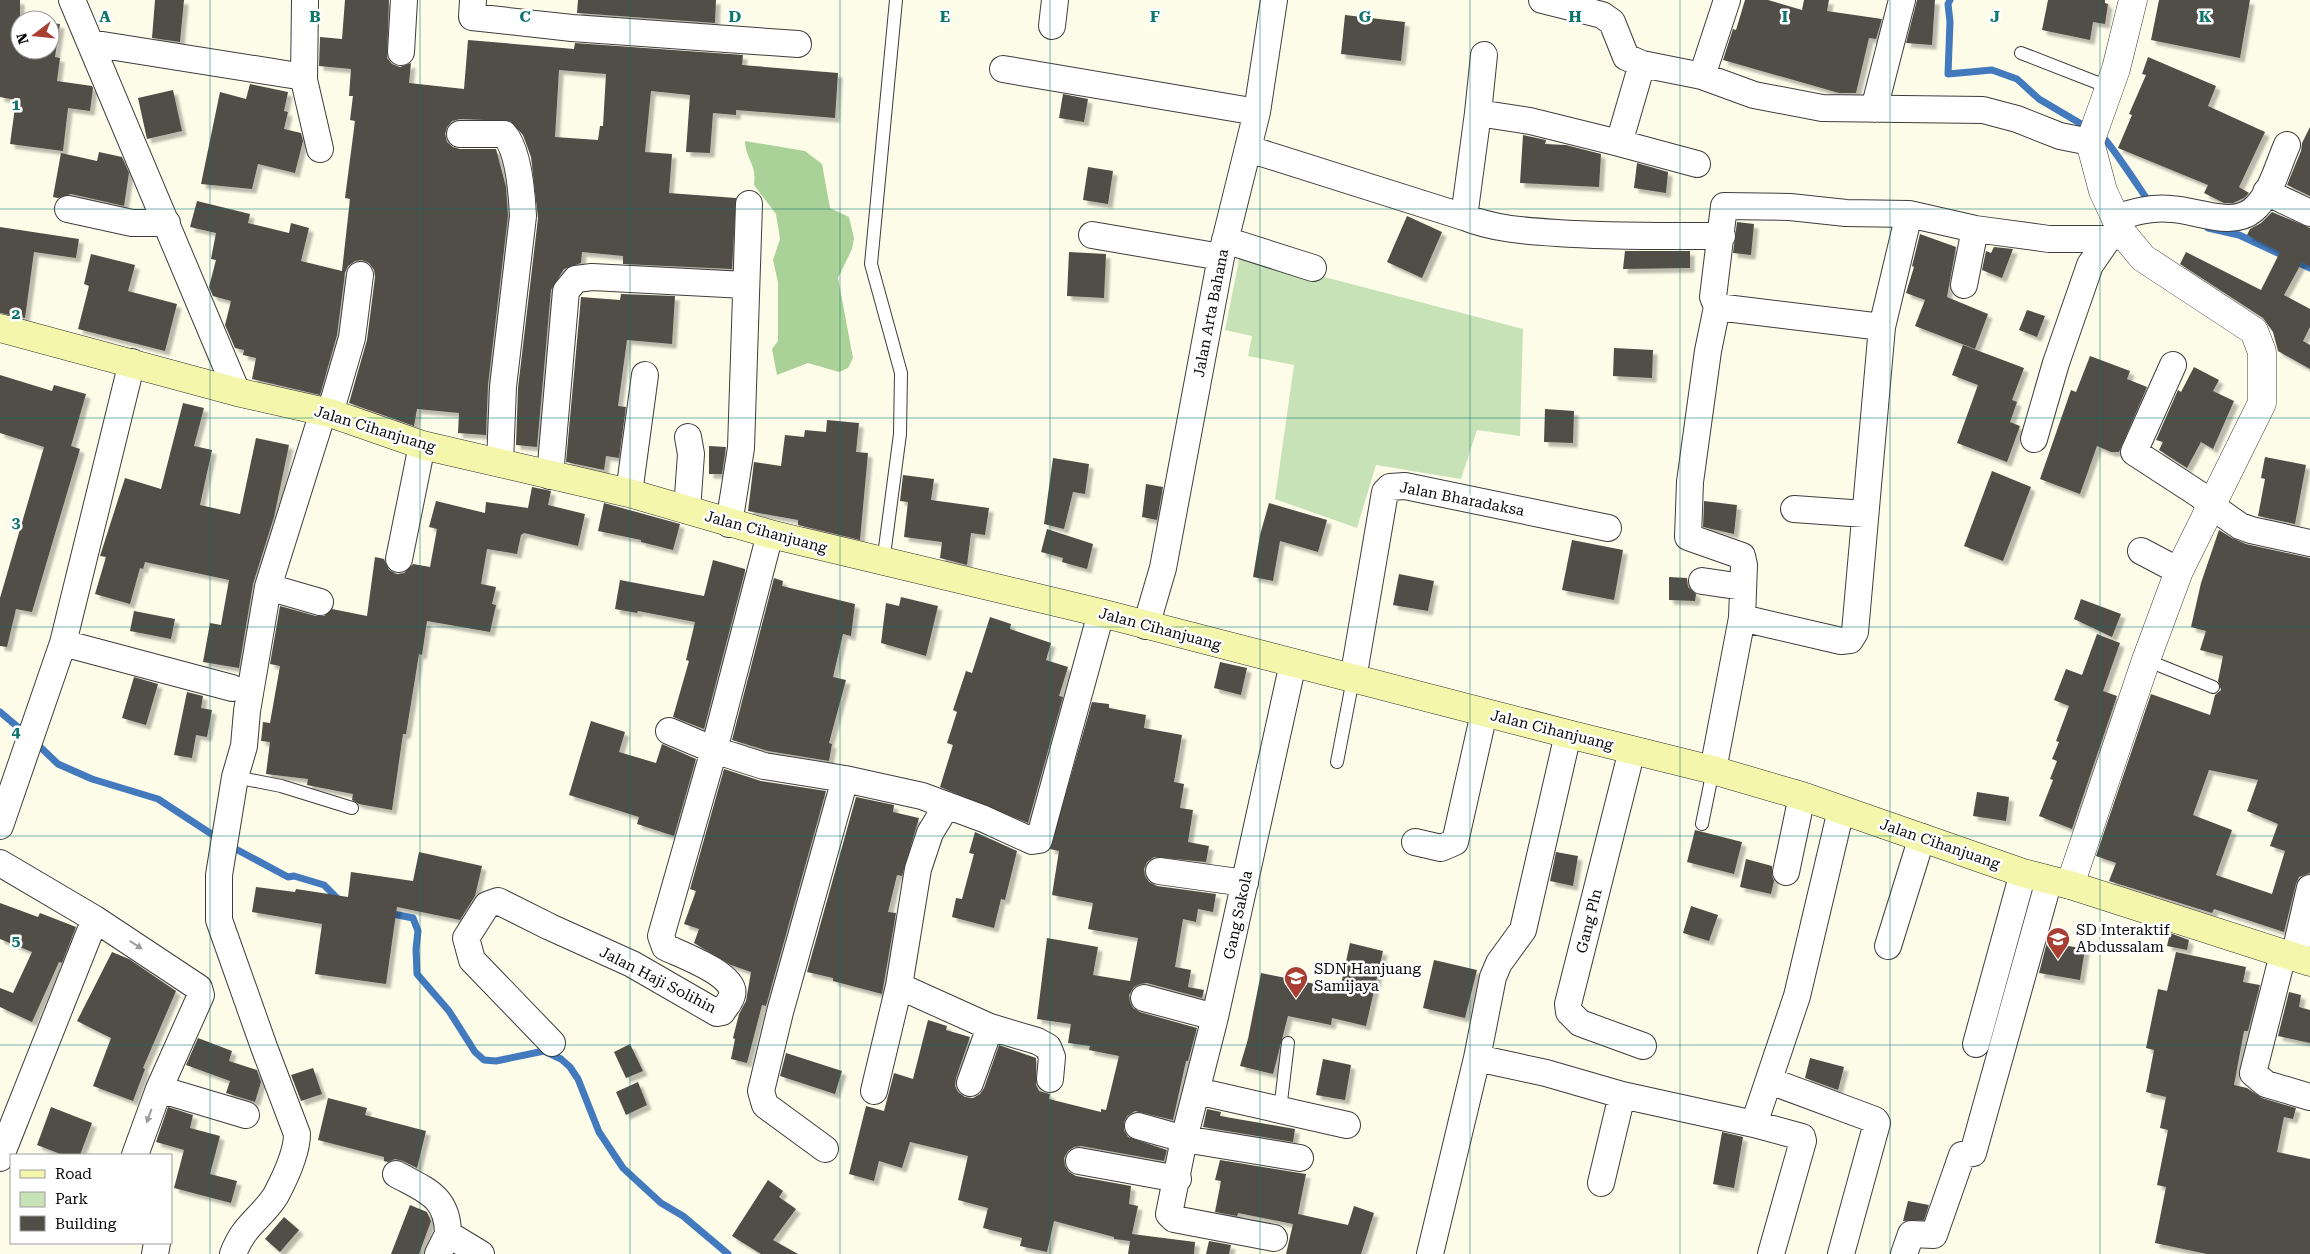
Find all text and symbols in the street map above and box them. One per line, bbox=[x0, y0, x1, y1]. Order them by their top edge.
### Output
text: A bbox=[99, 7, 111, 26]
text: B bbox=[309, 7, 321, 26]
text: C bbox=[519, 7, 531, 26]
text: D bbox=[729, 7, 742, 26]
text: E bbox=[940, 7, 950, 26]
text: F bbox=[1150, 7, 1160, 26]
text: G bbox=[1359, 7, 1372, 26]
text: H bbox=[1568, 7, 1582, 26]
text: I bbox=[1782, 7, 1788, 26]
text: J bbox=[1990, 7, 2000, 26]
text: K bbox=[2199, 7, 2212, 26]
north arrow bbox=[10, 10, 60, 60]
text: N bbox=[13, 31, 32, 46]
text: 1 bbox=[12, 95, 21, 114]
street label: Jalan Arta Bahana bbox=[1190, 247, 1232, 379]
text: 2 bbox=[12, 304, 21, 323]
street label: Jalan Cihanjuang bbox=[312, 402, 438, 456]
street label: Jalan Bharadaksa bbox=[1398, 478, 1526, 520]
street label: Jalan Cihanjuang bbox=[703, 507, 830, 557]
text: 3 bbox=[12, 513, 21, 532]
street label: Jalan Cihanjuang bbox=[1097, 604, 1224, 654]
street label: Jalan Cihanjuang bbox=[1489, 706, 1616, 754]
text: 4 bbox=[12, 722, 21, 741]
street label: Jalan Cihanjuang bbox=[1878, 815, 2003, 873]
street label: Gang Sakola bbox=[1220, 869, 1256, 961]
street label: Gang Pln bbox=[1572, 887, 1606, 955]
place label: SD Interaktif Abdussalam bbox=[2076, 921, 2171, 956]
school or university icon: SD Interaktif Abdussalam bbox=[2045, 926, 2071, 960]
text: 5 bbox=[12, 931, 21, 950]
one-way arrow bbox=[129, 940, 143, 950]
street label: Jalan Haji Solihin bbox=[597, 943, 720, 1017]
place label: SDN Hanjuang Samijaya bbox=[1314, 960, 1422, 995]
school or university icon: SDN Hanjuang Samijaya bbox=[1283, 965, 1309, 999]
one-way arrow bbox=[145, 1108, 152, 1123]
legend bbox=[10, 1154, 172, 1244]
text: Road bbox=[55, 1165, 92, 1183]
text: Park bbox=[55, 1190, 89, 1208]
text: Building bbox=[55, 1215, 117, 1233]

